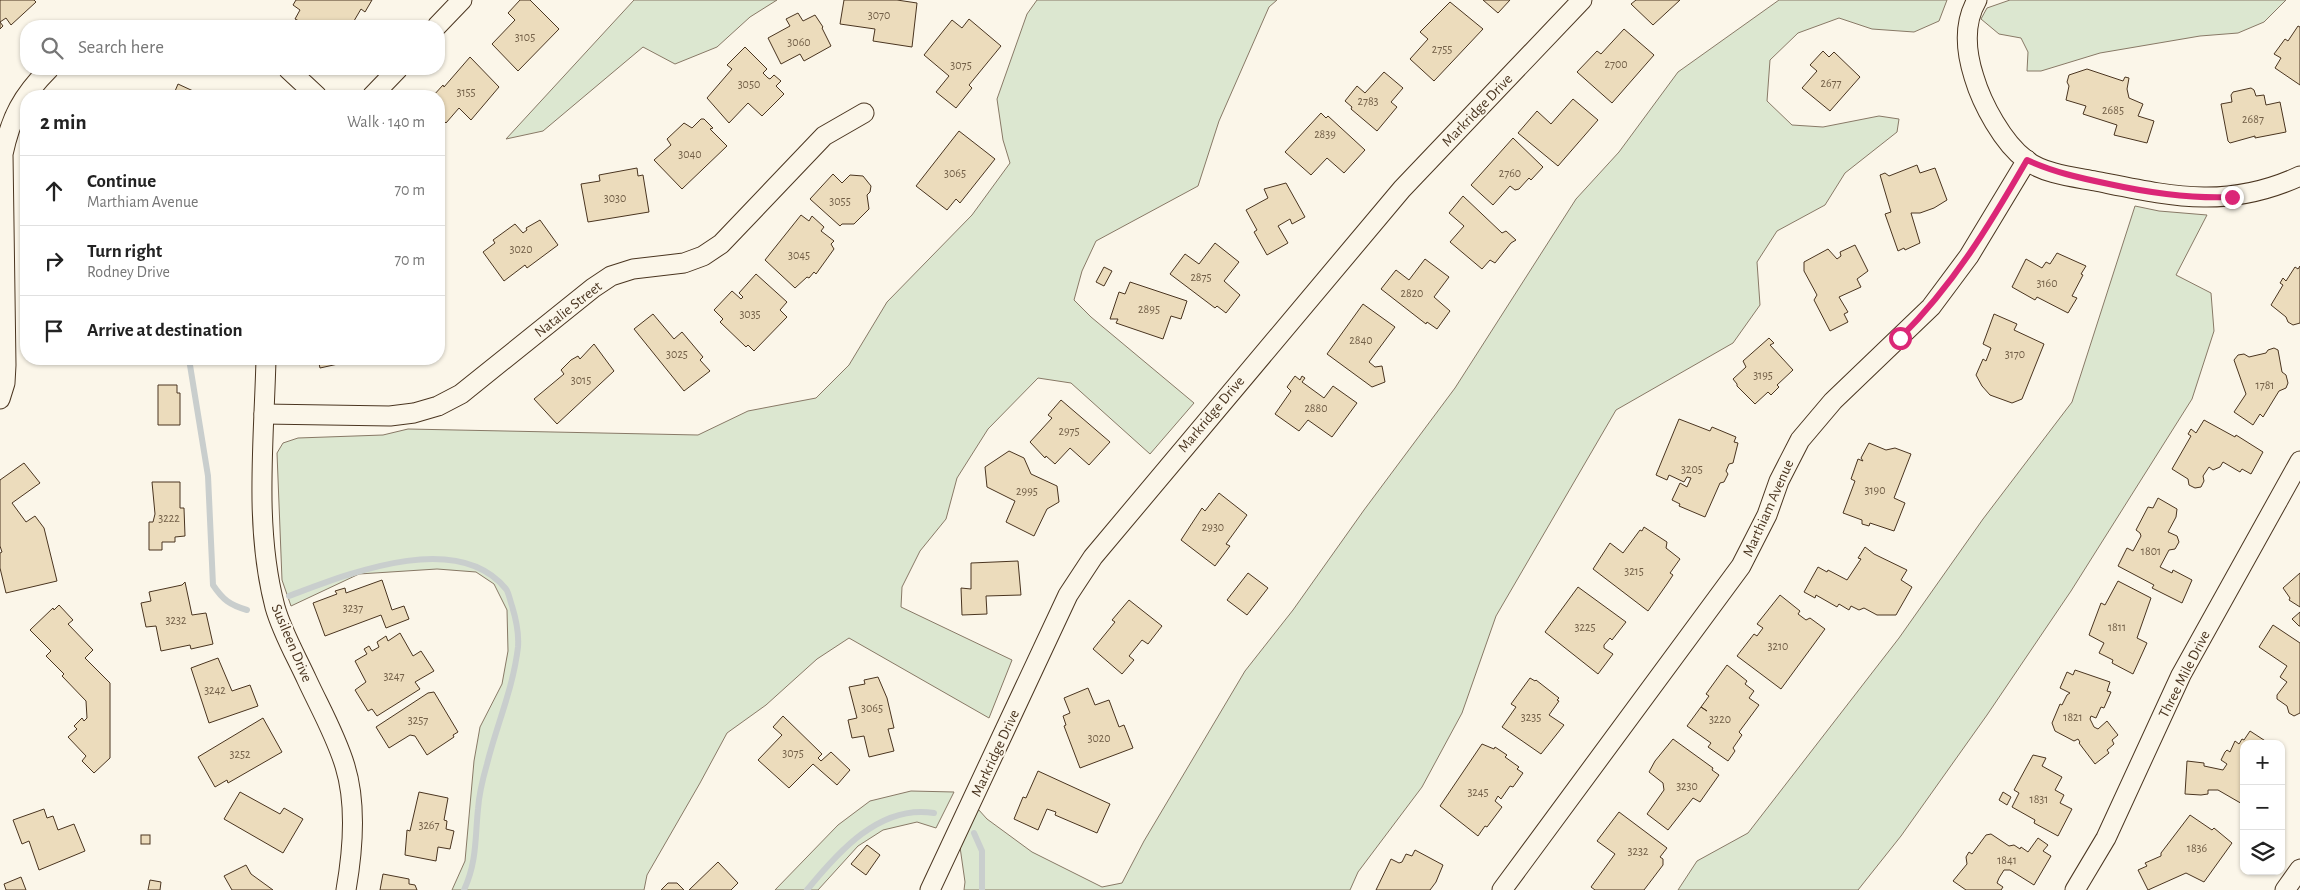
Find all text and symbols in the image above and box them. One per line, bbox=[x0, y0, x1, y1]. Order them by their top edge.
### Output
house number: 3070 bbox=[868, 9, 890, 21]
search box bbox=[20, 20, 445, 75]
house number: 3105 bbox=[515, 31, 535, 43]
icon: search bbox=[38, 34, 66, 62]
house number: 3060 bbox=[787, 36, 811, 48]
text: Search here bbox=[78, 38, 164, 57]
house number: 2755 bbox=[1432, 43, 1452, 55]
house number: 2700 bbox=[1604, 58, 1628, 70]
house number: 3075 bbox=[950, 59, 972, 71]
street label: Markridge Drive bbox=[1439, 71, 1516, 149]
house number: 2677 bbox=[1820, 77, 1842, 89]
house number: 3050 bbox=[738, 78, 760, 90]
house number: 3155 bbox=[456, 86, 476, 98]
house number: 2783 bbox=[1357, 95, 1379, 107]
house number: 2685 bbox=[2102, 104, 2124, 116]
text: 2 min bbox=[40, 112, 87, 133]
house number: 2687 bbox=[2242, 113, 2264, 125]
text: Walk · 140 m bbox=[347, 114, 425, 130]
house number: 2839 bbox=[1314, 128, 1336, 140]
house number: 3040 bbox=[678, 148, 702, 160]
house number: 3065 bbox=[944, 167, 966, 179]
house number: 2760 bbox=[1499, 167, 1521, 179]
text: Continue bbox=[87, 172, 156, 191]
icon: ahead bbox=[40, 177, 68, 205]
text: 70 m bbox=[394, 182, 425, 198]
route end bbox=[2221, 186, 2244, 209]
house number: 3030 bbox=[604, 192, 626, 204]
text: Marthiam Avenue bbox=[87, 194, 198, 210]
house number: 3055 bbox=[829, 195, 851, 207]
text: Turn right bbox=[87, 242, 162, 261]
house number: 3020 bbox=[509, 243, 533, 255]
icon: right bbox=[40, 247, 68, 275]
house number: 3045 bbox=[788, 249, 810, 261]
text: 70 m bbox=[394, 252, 425, 268]
text: Rodney Drive bbox=[87, 264, 170, 280]
house number: 2875 bbox=[1190, 271, 1212, 283]
house number: 3160 bbox=[2036, 277, 2058, 289]
street label: Natalie Street bbox=[532, 279, 605, 340]
house number: 2820 bbox=[1401, 287, 1423, 299]
house number: 2895 bbox=[1138, 303, 1160, 315]
house number: 3035 bbox=[739, 308, 761, 320]
icon: arrive bbox=[40, 317, 68, 345]
text: Arrive at destination bbox=[87, 321, 243, 340]
route start bbox=[1889, 327, 1912, 350]
house number: 2840 bbox=[1349, 334, 1373, 346]
house number: 3025 bbox=[666, 348, 688, 360]
house number: 3170 bbox=[2005, 348, 2025, 360]
house number: 3195 bbox=[1753, 369, 1773, 381]
street label: Markridge Drive bbox=[1175, 373, 1247, 455]
house number: 3015 bbox=[571, 374, 591, 386]
house number: 1781 bbox=[2256, 379, 2274, 391]
house number: 2880 bbox=[1304, 402, 1328, 414]
house number: 2975 bbox=[1058, 425, 1080, 437]
street label: Marthiam Avenue bbox=[1740, 457, 1797, 559]
house number: 3205 bbox=[1681, 463, 1703, 475]
house number: 3190 bbox=[1864, 484, 1886, 496]
house number: 2995 bbox=[1016, 485, 1038, 497]
house number: 3222 bbox=[158, 512, 180, 524]
house number: 2930 bbox=[1202, 521, 1224, 533]
house number: 1801 bbox=[2141, 545, 2161, 557]
house number: 3215 bbox=[1624, 565, 1644, 577]
street label: Susileen Drive bbox=[268, 602, 315, 684]
house number: 3237 bbox=[343, 602, 363, 614]
house number: 3232 bbox=[166, 614, 187, 626]
house number: 3225 bbox=[1575, 621, 1595, 633]
house number: 1811 bbox=[2108, 621, 2126, 633]
street label: Three Mile Drive bbox=[2156, 628, 2213, 720]
house number: 3210 bbox=[1768, 640, 1788, 652]
house number: 3247 bbox=[383, 670, 405, 682]
house number: 3242 bbox=[204, 684, 226, 696]
house number: 3065 bbox=[861, 702, 883, 714]
street label: Markridge Drive bbox=[969, 707, 1022, 799]
house number: 3235 bbox=[1521, 711, 1541, 723]
house number: 1821 bbox=[2063, 711, 2083, 723]
house number: 3220 bbox=[1709, 713, 1731, 725]
house number: 3257 bbox=[408, 714, 428, 726]
house number: 3020 bbox=[1087, 732, 1111, 744]
map controls bbox=[2240, 740, 2285, 875]
button: + bbox=[2240, 740, 2285, 785]
house number: 3075 bbox=[782, 747, 804, 759]
house number: 3252 bbox=[230, 748, 251, 760]
house number: 3230 bbox=[1676, 780, 1698, 792]
button: − bbox=[2240, 785, 2285, 830]
house number: 3245 bbox=[1467, 786, 1489, 798]
house number: 1831 bbox=[2030, 793, 2048, 805]
house number: 3267 bbox=[418, 819, 440, 831]
button: layers bbox=[2240, 830, 2285, 875]
house number: 1836 bbox=[2187, 842, 2208, 854]
house number: 3232 bbox=[1628, 845, 1649, 857]
house number: 1841 bbox=[1997, 854, 2017, 866]

